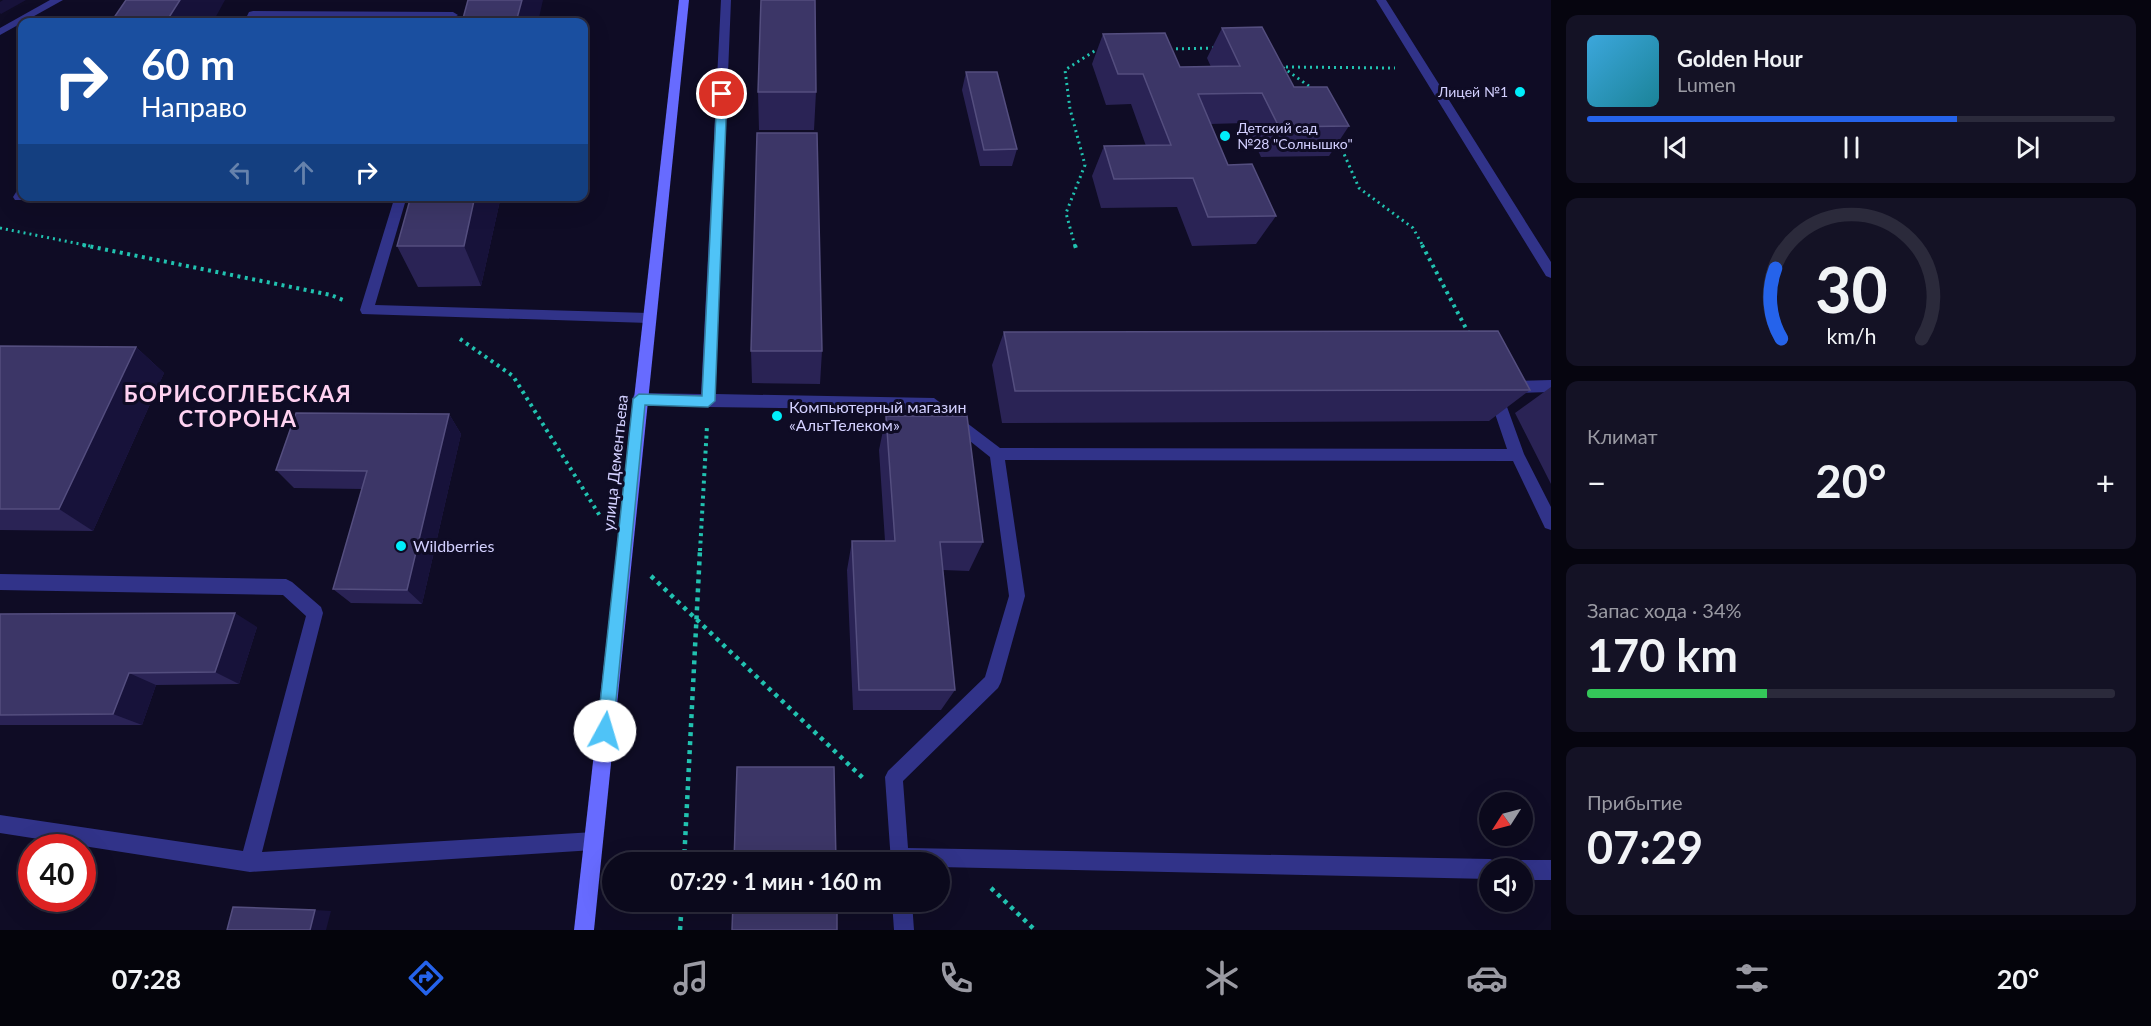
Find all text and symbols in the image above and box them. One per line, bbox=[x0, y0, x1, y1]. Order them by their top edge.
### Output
text: 60 m bbox=[141, 39, 235, 89]
icon: right bbox=[42, 42, 120, 120]
text: Golden Hour bbox=[1677, 45, 1803, 72]
pin bbox=[696, 68, 747, 119]
text: Lumen bbox=[1677, 72, 1736, 96]
icon: arrive bbox=[705, 77, 738, 110]
place label: Лицей №1 bbox=[1437, 83, 1508, 100]
marker: Лицей №1 bbox=[1513, 85, 1527, 99]
text: Направо bbox=[141, 90, 247, 123]
place label: Детский сад №28 "Солнышко" bbox=[1237, 119, 1353, 152]
marker: Детский сад №28 "Солнышко" bbox=[1218, 129, 1232, 143]
icon: previous bbox=[1659, 131, 1692, 164]
icon: pause bbox=[1835, 131, 1868, 164]
icon: next bbox=[2011, 131, 2044, 164]
icon: left bbox=[224, 156, 257, 189]
icon: ahead bbox=[287, 156, 320, 189]
icon: right bbox=[350, 156, 383, 189]
text: 30 bbox=[1815, 251, 1887, 326]
text: km/h bbox=[1826, 323, 1876, 349]
district label: БОРИСОГЛЕБСКАЯ СТОРОНА bbox=[124, 380, 352, 432]
street label: улица Дементьева bbox=[598, 394, 631, 532]
place label: Компьютерный магазин «АльтТелеком» bbox=[789, 397, 966, 434]
marker: Компьютерный магазин «АльтТелеком» bbox=[770, 409, 784, 423]
text: Климат bbox=[1587, 424, 1658, 448]
text: 20° bbox=[1816, 454, 1886, 508]
text: − bbox=[1587, 462, 1606, 502]
text: + bbox=[2096, 462, 2115, 502]
place label: Wildberries bbox=[413, 536, 494, 555]
marker: Wildberries bbox=[394, 539, 408, 553]
text: Запас хода · 34% bbox=[1587, 598, 1742, 622]
text: 170 km bbox=[1587, 628, 1738, 682]
position arrow bbox=[573, 699, 637, 763]
text: Прибытие bbox=[1587, 790, 1683, 814]
north arrow bbox=[1479, 792, 1533, 846]
map controls bbox=[1479, 792, 1533, 912]
text: 07:29 bbox=[1587, 820, 1703, 874]
speed limit sign: 40 bbox=[18, 834, 96, 912]
button: sound bbox=[1479, 858, 1533, 912]
text: 07:29 · 1 мин · 160 m bbox=[670, 868, 882, 895]
icon: directions bbox=[405, 957, 447, 999]
icon: music bbox=[670, 957, 712, 999]
icon: phone bbox=[935, 957, 977, 999]
icon: climate bbox=[1201, 957, 1243, 999]
icon: car bbox=[1466, 957, 1508, 999]
icon: filters bbox=[1731, 957, 1773, 999]
text: 07:28 bbox=[112, 962, 181, 995]
text: 20° bbox=[1997, 962, 2039, 995]

